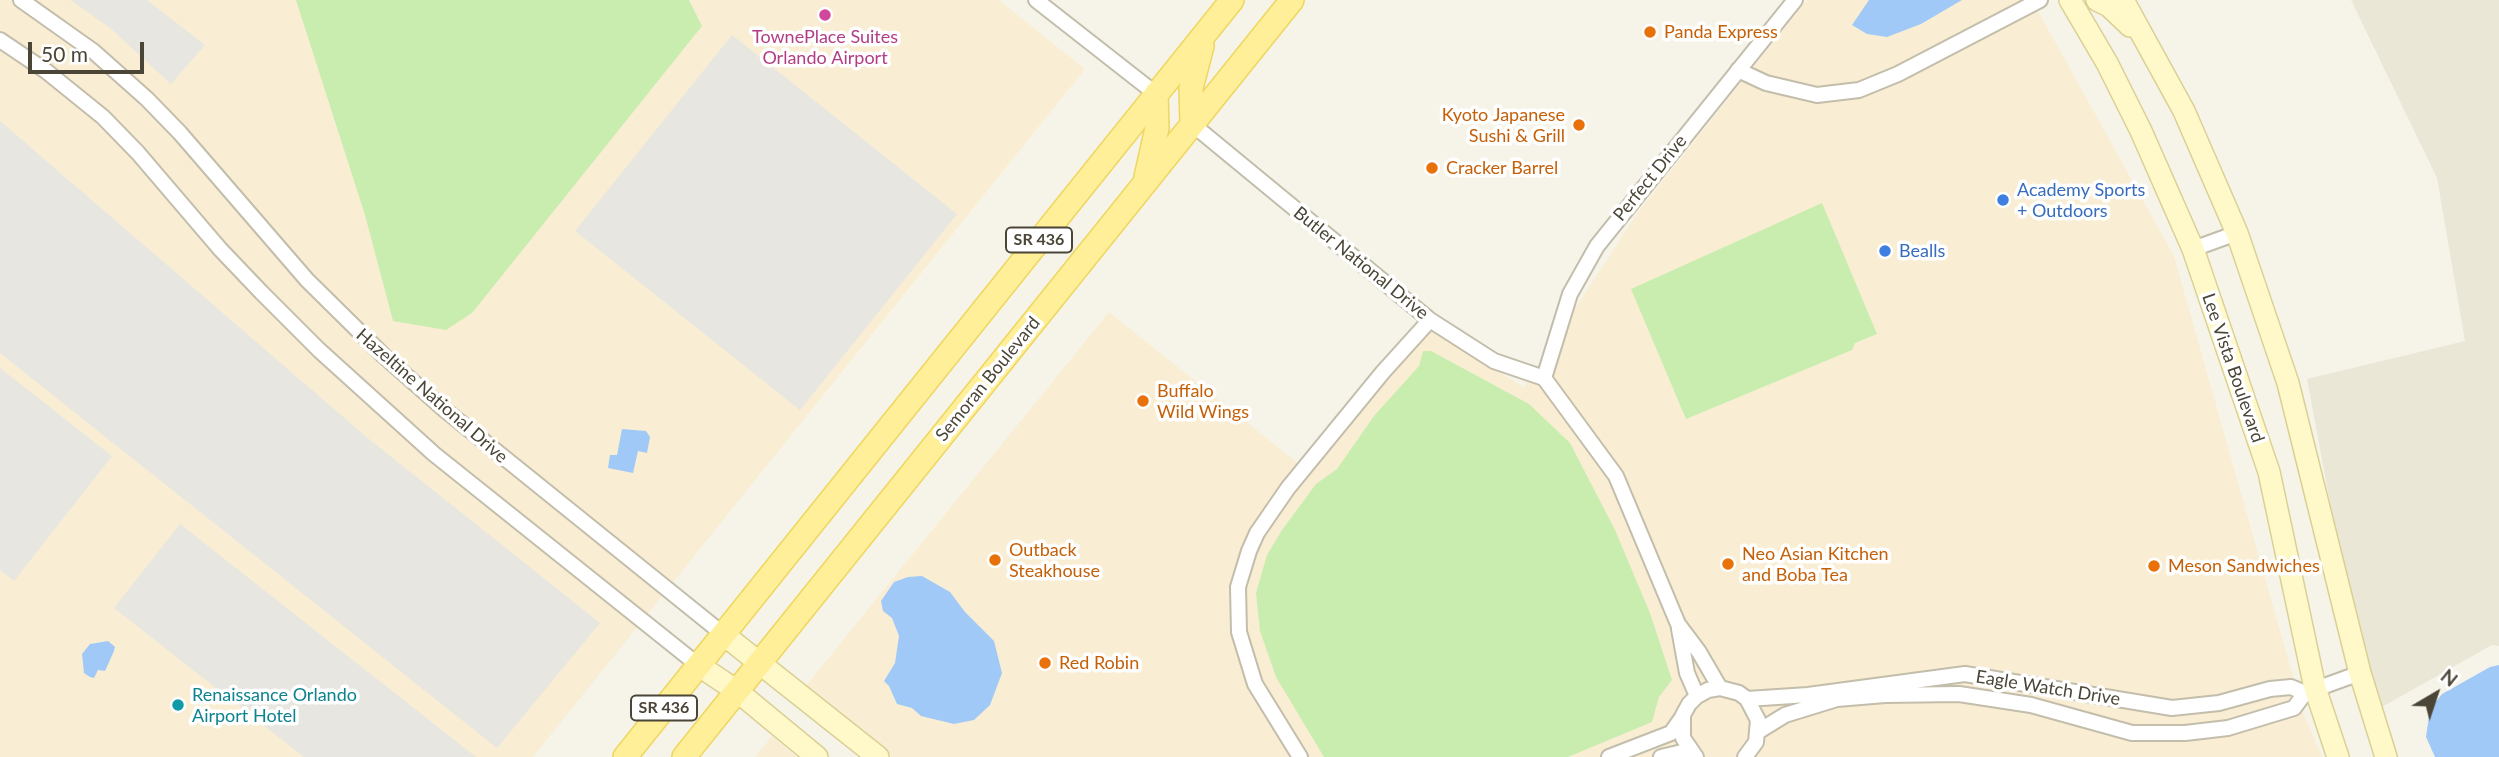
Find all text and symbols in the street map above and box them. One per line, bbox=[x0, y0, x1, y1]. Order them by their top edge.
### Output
marker: TownePlace Suites Orlando Airport bbox=[817, 7, 833, 23]
place label: Panda Express bbox=[1664, 21, 1778, 43]
marker: Panda Express bbox=[1642, 24, 1658, 40]
place label: TownePlace Suites Orlando Airport bbox=[752, 26, 898, 68]
scale bar bbox=[32, 28, 147, 72]
text: 50 m bbox=[41, 41, 88, 66]
place label: Kyoto Japanese Sushi & Grill bbox=[1442, 104, 1565, 146]
marker: Kyoto Japanese Sushi & Grill bbox=[1571, 117, 1587, 133]
street label: Perfect Drive bbox=[1609, 131, 1691, 225]
place label: Cracker Barrel bbox=[1446, 157, 1558, 179]
marker: Cracker Barrel bbox=[1424, 160, 1440, 176]
place label: Academy Sports + Outdoors bbox=[2017, 179, 2145, 222]
marker: Academy Sports + Outdoors bbox=[1995, 192, 2011, 208]
street label: Butler National Drive bbox=[1289, 202, 1433, 324]
road number: SR 436 bbox=[1006, 228, 1072, 252]
place label: Bealls bbox=[1899, 240, 1945, 262]
marker: Bealls bbox=[1877, 243, 1893, 259]
street label: Lee Vista Boulevard bbox=[2197, 291, 2269, 445]
street label: Semoran Boulevard bbox=[931, 312, 1045, 446]
street label: Hazeltine National Drive bbox=[352, 324, 512, 468]
place label: Buffalo Wild Wings bbox=[1157, 380, 1249, 422]
marker: Buffalo Wild Wings bbox=[1135, 393, 1151, 409]
place label: Outback Steakhouse bbox=[1009, 539, 1100, 582]
place label: Neo Asian Kitchen and Boba Tea bbox=[1742, 543, 1889, 586]
marker: Outback Steakhouse bbox=[987, 552, 1003, 568]
place label: Meson Sandwiches bbox=[2168, 555, 2320, 577]
marker: Neo Asian Kitchen and Boba Tea bbox=[1720, 556, 1736, 572]
marker: Meson Sandwiches bbox=[2146, 558, 2162, 574]
place label: Red Robin bbox=[1059, 652, 1139, 674]
marker: Red Robin bbox=[1037, 655, 1053, 671]
north arrow bbox=[2401, 659, 2471, 729]
text: N bbox=[2437, 664, 2462, 691]
street label: Eagle Watch Drive bbox=[1974, 666, 2122, 710]
place label: Renaissance Orlando Airport Hotel bbox=[192, 684, 357, 726]
road number: SR 436 bbox=[631, 695, 697, 720]
marker: Renaissance Orlando Airport Hotel bbox=[170, 697, 186, 713]

